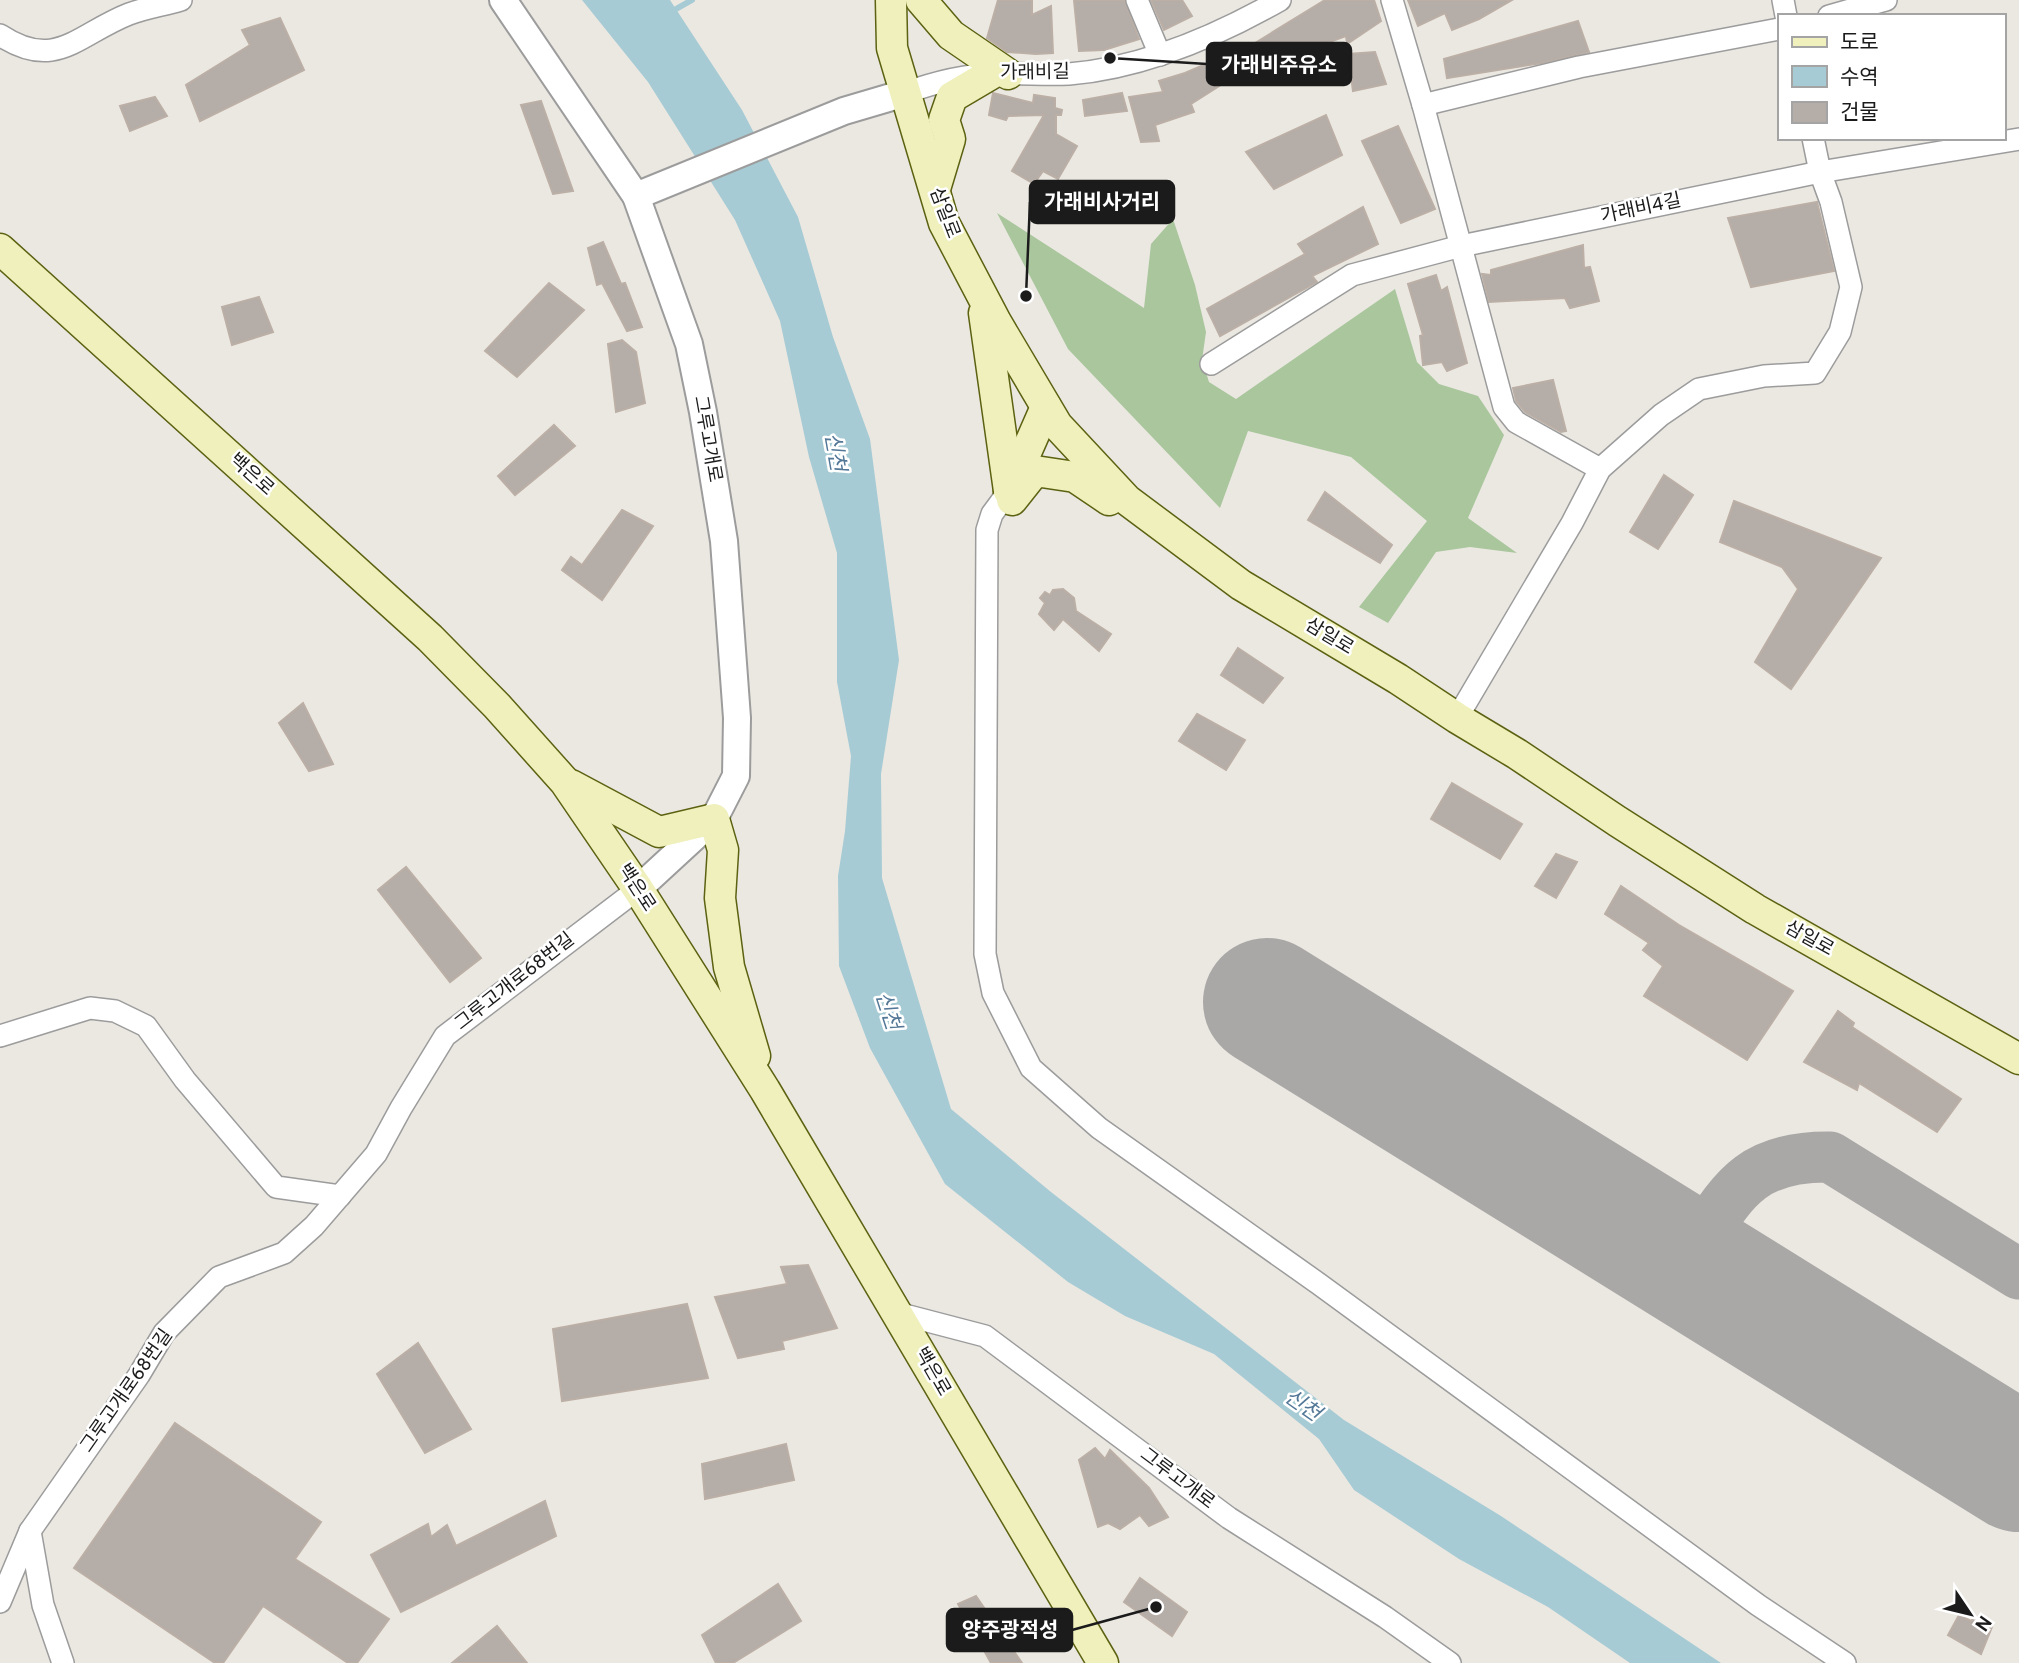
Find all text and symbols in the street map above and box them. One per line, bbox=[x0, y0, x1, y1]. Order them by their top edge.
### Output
legend bbox=[1778, 14, 2005, 140]
text: 도로 bbox=[1840, 30, 1879, 57]
callout: 가래비주유소 bbox=[1207, 43, 1351, 85]
text: 가래비주유소 bbox=[1221, 53, 1337, 80]
street label: 가래비길 bbox=[1000, 60, 1070, 86]
text: 수역 bbox=[1840, 65, 1879, 92]
text: 건물 bbox=[1840, 100, 1879, 127]
callout: 가래비사거리 bbox=[1030, 181, 1174, 223]
street label: 삼일로 bbox=[923, 184, 965, 242]
street label: 가래비4길 bbox=[1599, 189, 1683, 229]
text: 가래비사거리 bbox=[1044, 190, 1160, 217]
street label: 그루고개로 bbox=[688, 394, 726, 484]
water label: 신천 bbox=[817, 431, 851, 476]
street label: 백은로 bbox=[223, 449, 279, 501]
street label: 삼일로 bbox=[1300, 613, 1358, 661]
street label: 백은로 bbox=[612, 859, 660, 917]
street label: 삼일로 bbox=[1780, 916, 1838, 962]
street label: 그루고개로68번길 bbox=[450, 928, 580, 1036]
water label: 신천 bbox=[868, 988, 907, 1036]
street label: 그루고개로68번길 bbox=[75, 1325, 179, 1457]
street label: 백은로 bbox=[908, 1343, 956, 1401]
water label: 신천 bbox=[1278, 1384, 1328, 1430]
street label: 그루고개로 bbox=[1135, 1443, 1219, 1515]
north arrow bbox=[1935, 1579, 2005, 1649]
callout: 양주광적성 bbox=[947, 1609, 1072, 1651]
text: N bbox=[1969, 1610, 1996, 1635]
text: 양주광적성 bbox=[962, 1618, 1058, 1645]

